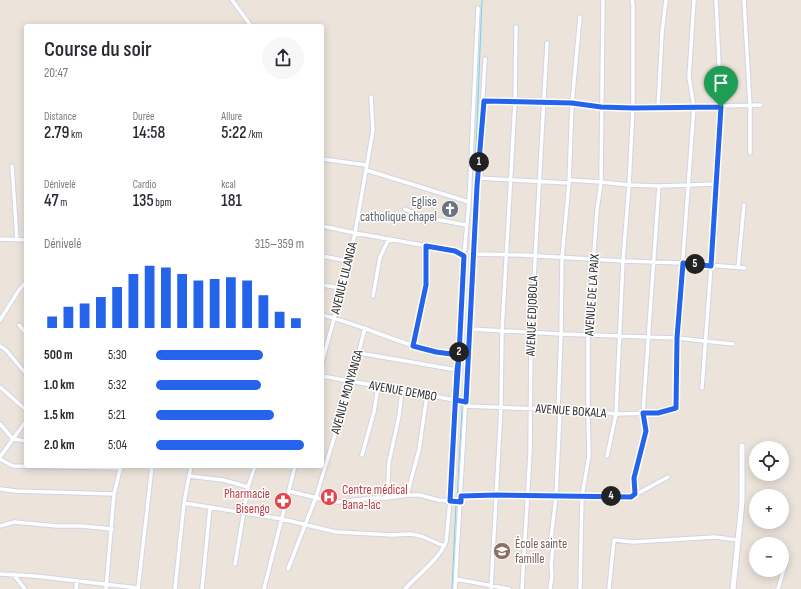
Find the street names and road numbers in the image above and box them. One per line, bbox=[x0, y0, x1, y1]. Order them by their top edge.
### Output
street label: AVENUE LILANGA bbox=[327, 240, 361, 317]
street label: AVENUE DE LA PAIX bbox=[581, 253, 603, 338]
street label: AVENUE EDJOBOLA bbox=[523, 275, 541, 357]
street label: AVENUE MONYANGA bbox=[327, 348, 367, 437]
street label: AVENUE DEMBO bbox=[367, 377, 438, 405]
street label: AVENUE BOKALA bbox=[534, 400, 607, 421]

